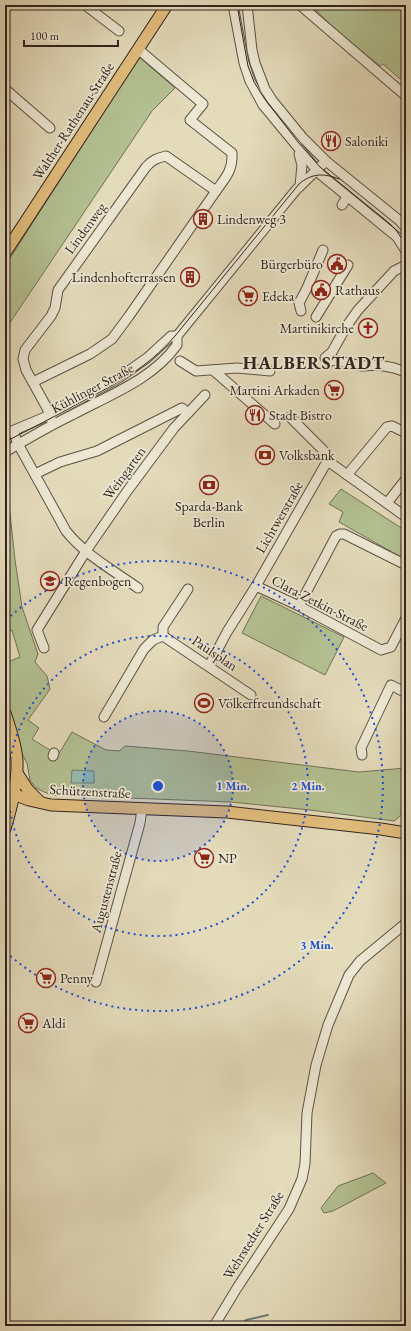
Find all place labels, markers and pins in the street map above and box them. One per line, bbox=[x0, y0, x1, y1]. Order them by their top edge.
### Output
restaurant icon: Saloniki bbox=[320, 130, 342, 152]
place label: Saloniki bbox=[345, 132, 389, 150]
building icon: Lindenweg 3 bbox=[192, 208, 214, 230]
place label: Lindenweg 3 bbox=[217, 210, 286, 228]
public building icon: Bürgerbüro bbox=[326, 253, 348, 275]
place label: Bürgerbüro bbox=[260, 255, 323, 273]
building icon: Lindenhofterrassen bbox=[179, 266, 201, 288]
place label: Lindenhofterrassen bbox=[72, 268, 177, 286]
public building icon: Rathaus bbox=[310, 279, 332, 301]
place label: Rathaus bbox=[335, 281, 380, 299]
supermarket icon: Edeka bbox=[237, 285, 259, 307]
place label: Edeka bbox=[262, 287, 295, 305]
church icon: Martinikirche bbox=[357, 317, 379, 339]
place label: Martinikirche bbox=[280, 319, 355, 337]
supermarket icon: Martini Arkaden bbox=[323, 379, 345, 401]
place label: Martini Arkaden bbox=[230, 381, 321, 399]
restaurant icon: Stadt Bistro bbox=[244, 404, 266, 426]
place label: Stadt Bistro bbox=[269, 406, 332, 424]
bank icon: Volksbank bbox=[254, 444, 276, 466]
place label: Volksbank bbox=[279, 446, 335, 464]
bank icon: Sparda-Bank Berlin bbox=[198, 474, 220, 496]
place label: Sparda-Bank Berlin bbox=[175, 497, 243, 531]
school or university icon: Regenbogen bbox=[39, 570, 61, 592]
place label: Regenbogen bbox=[64, 572, 132, 590]
sports icon: Völkerfreundschaft bbox=[193, 692, 215, 714]
place label: Völkerfreundschaft bbox=[218, 694, 322, 712]
centre of rings bbox=[151, 779, 165, 793]
supermarket icon: NP bbox=[193, 847, 215, 869]
place label: NP bbox=[218, 849, 237, 867]
supermarket icon: Penny bbox=[35, 967, 57, 989]
place label: Penny bbox=[60, 969, 94, 987]
supermarket icon: Aldi bbox=[17, 1012, 39, 1034]
place label: Aldi bbox=[41, 1014, 66, 1032]

